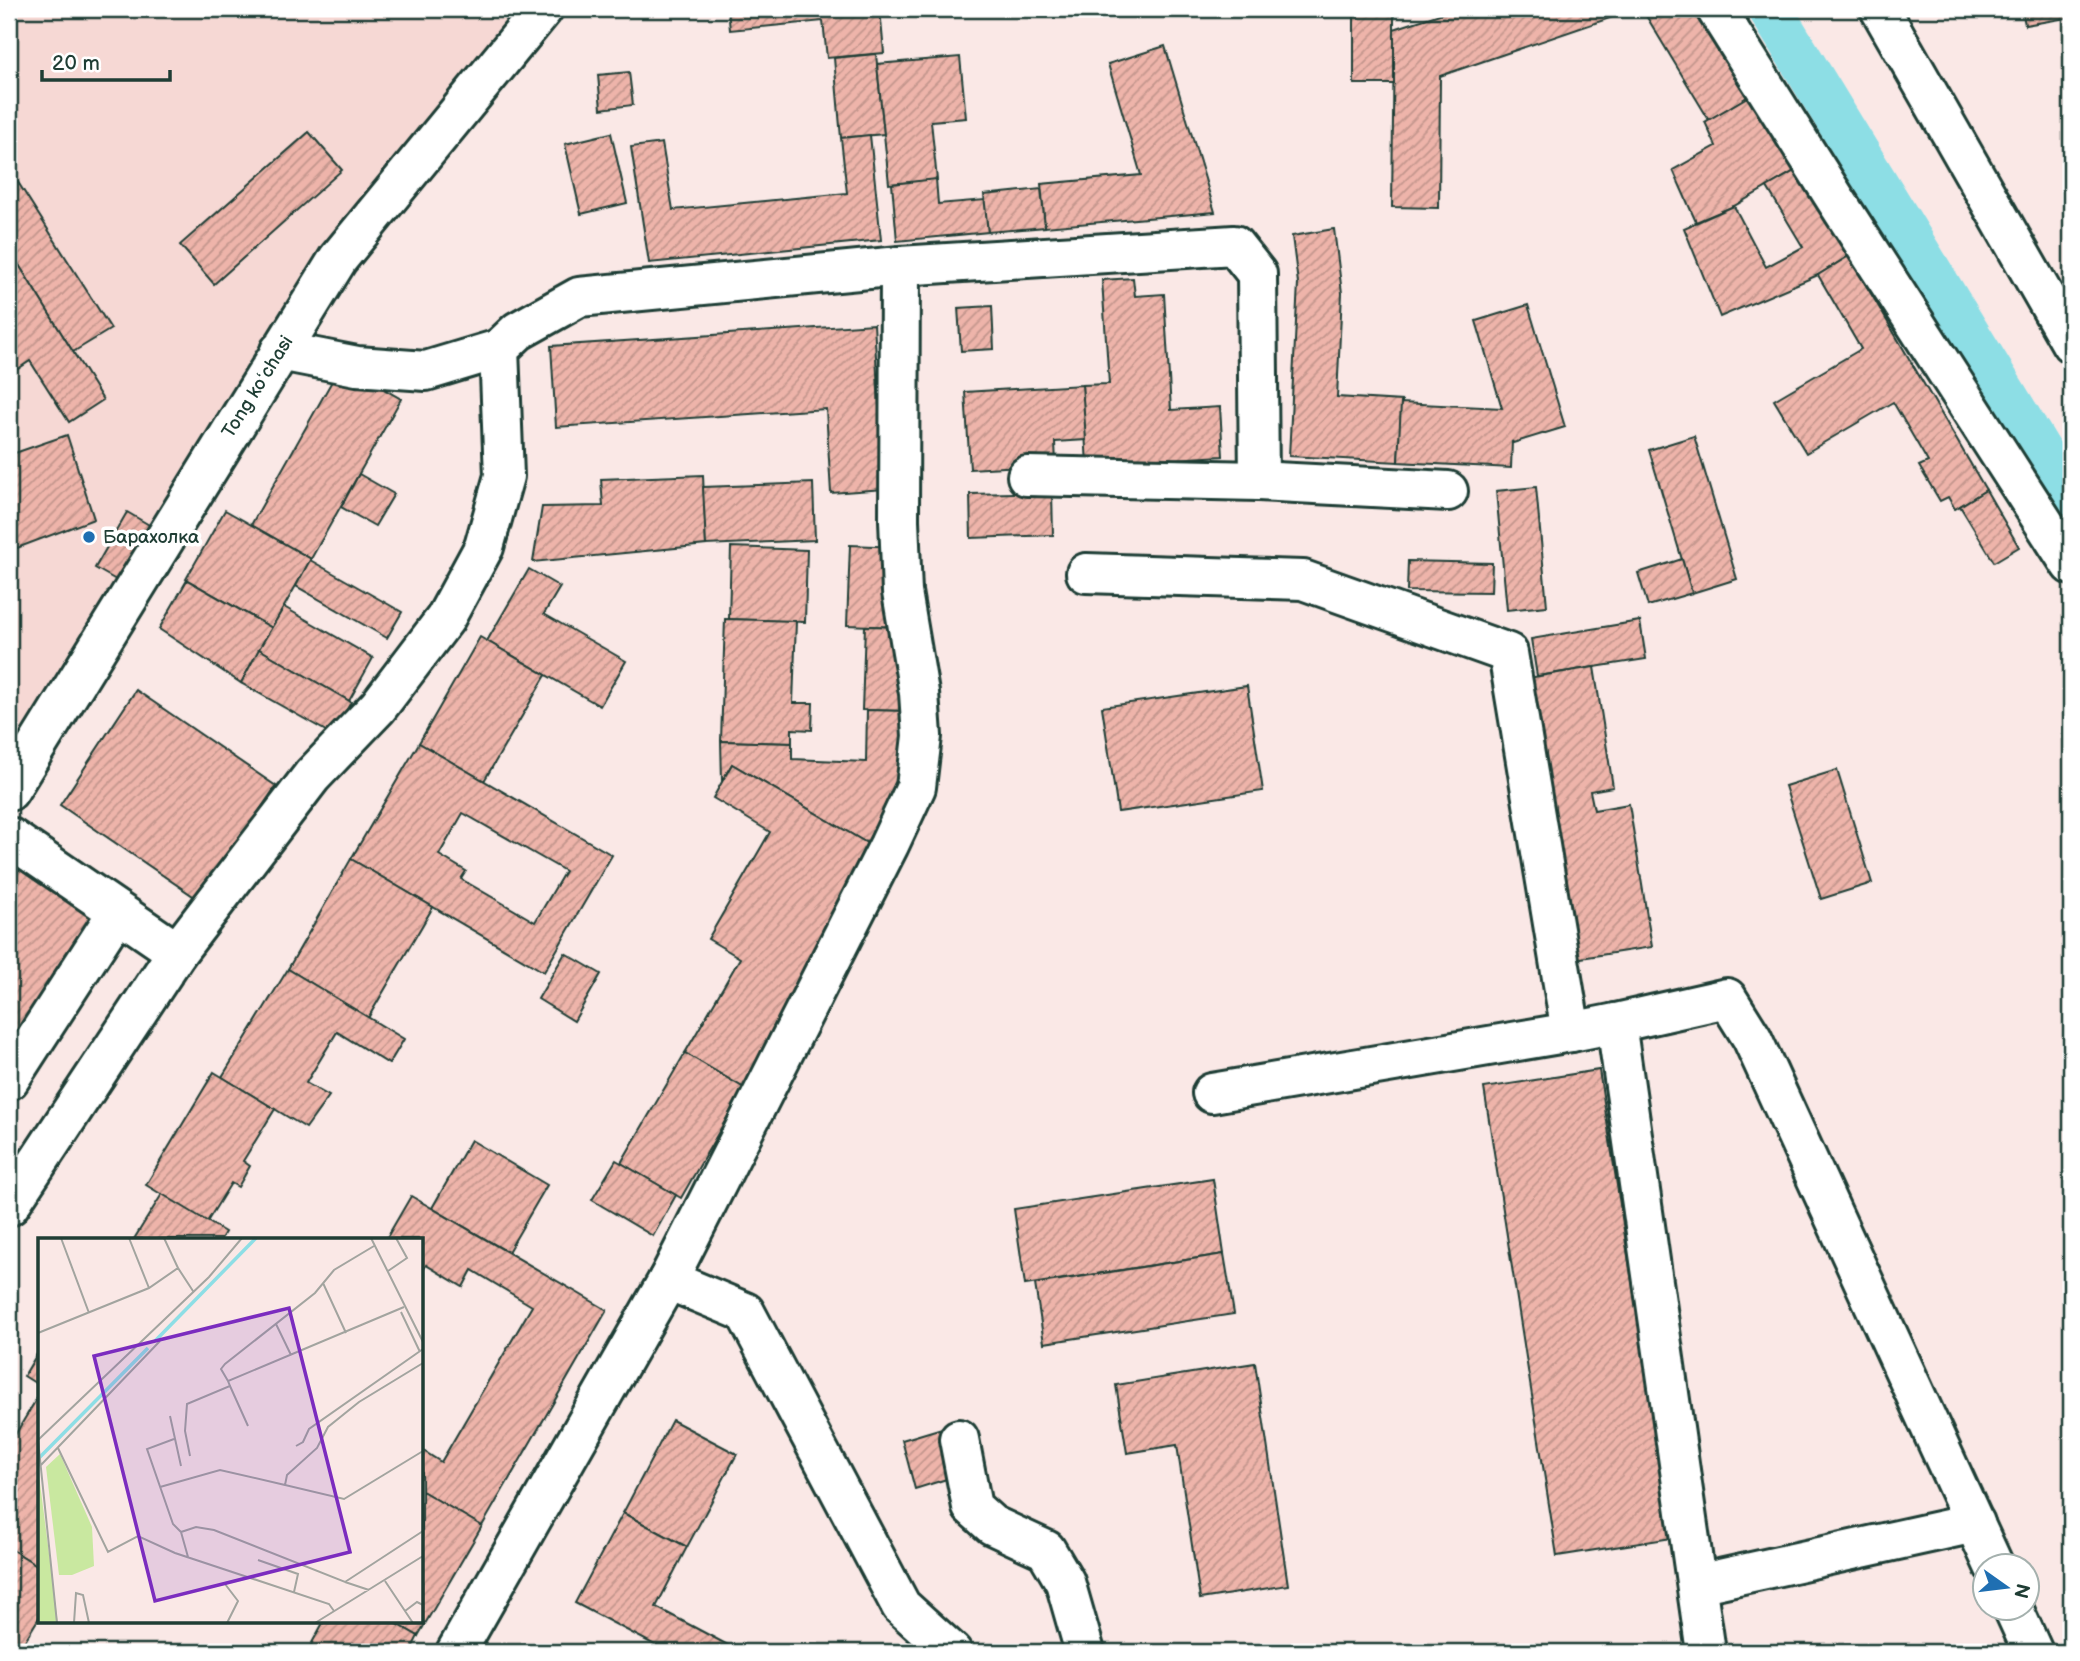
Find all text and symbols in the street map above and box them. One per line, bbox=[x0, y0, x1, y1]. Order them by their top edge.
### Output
scale bar bbox=[42, 38, 170, 82]
text: 20 m bbox=[52, 51, 100, 76]
street label: Tong koʻchasi bbox=[217, 332, 299, 442]
place label: Барахолка bbox=[103, 526, 199, 549]
marker: Барахолка bbox=[81, 529, 97, 545]
inset map bbox=[38, 1238, 424, 1622]
north arrow bbox=[1972, 1552, 2042, 1622]
text: N bbox=[2008, 1581, 2034, 1600]

